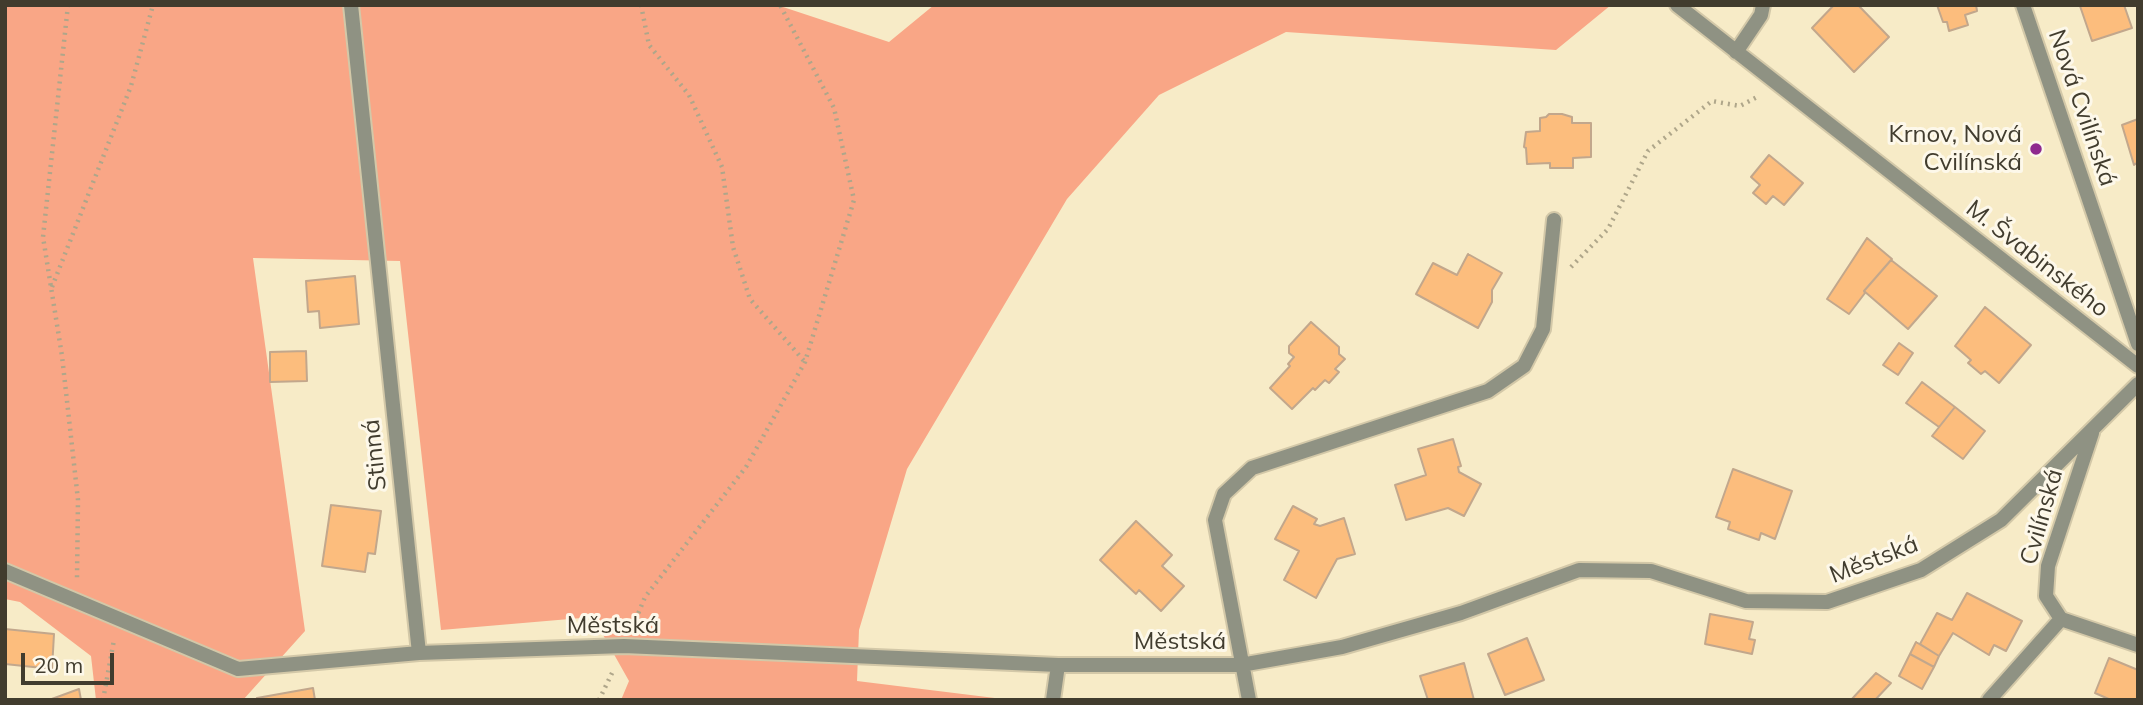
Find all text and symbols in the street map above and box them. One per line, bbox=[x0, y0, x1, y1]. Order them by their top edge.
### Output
street label: Nová Cvilínská bbox=[2042, 26, 2122, 190]
place label: Krnov, Nová Cvilínská bbox=[1889, 121, 2022, 177]
marker: Krnov, Nová Cvilínská bbox=[2028, 141, 2044, 157]
street label: M. Švabinského bbox=[1960, 194, 2114, 324]
street label: Stinná bbox=[357, 418, 393, 492]
street label: Cvilínská bbox=[2015, 466, 2069, 568]
street label: Městská bbox=[1826, 530, 1922, 590]
street label: Městská bbox=[567, 612, 659, 640]
street label: Městská bbox=[1134, 628, 1226, 656]
scale bar bbox=[24, 638, 117, 682]
text: 20 m bbox=[34, 652, 83, 678]

